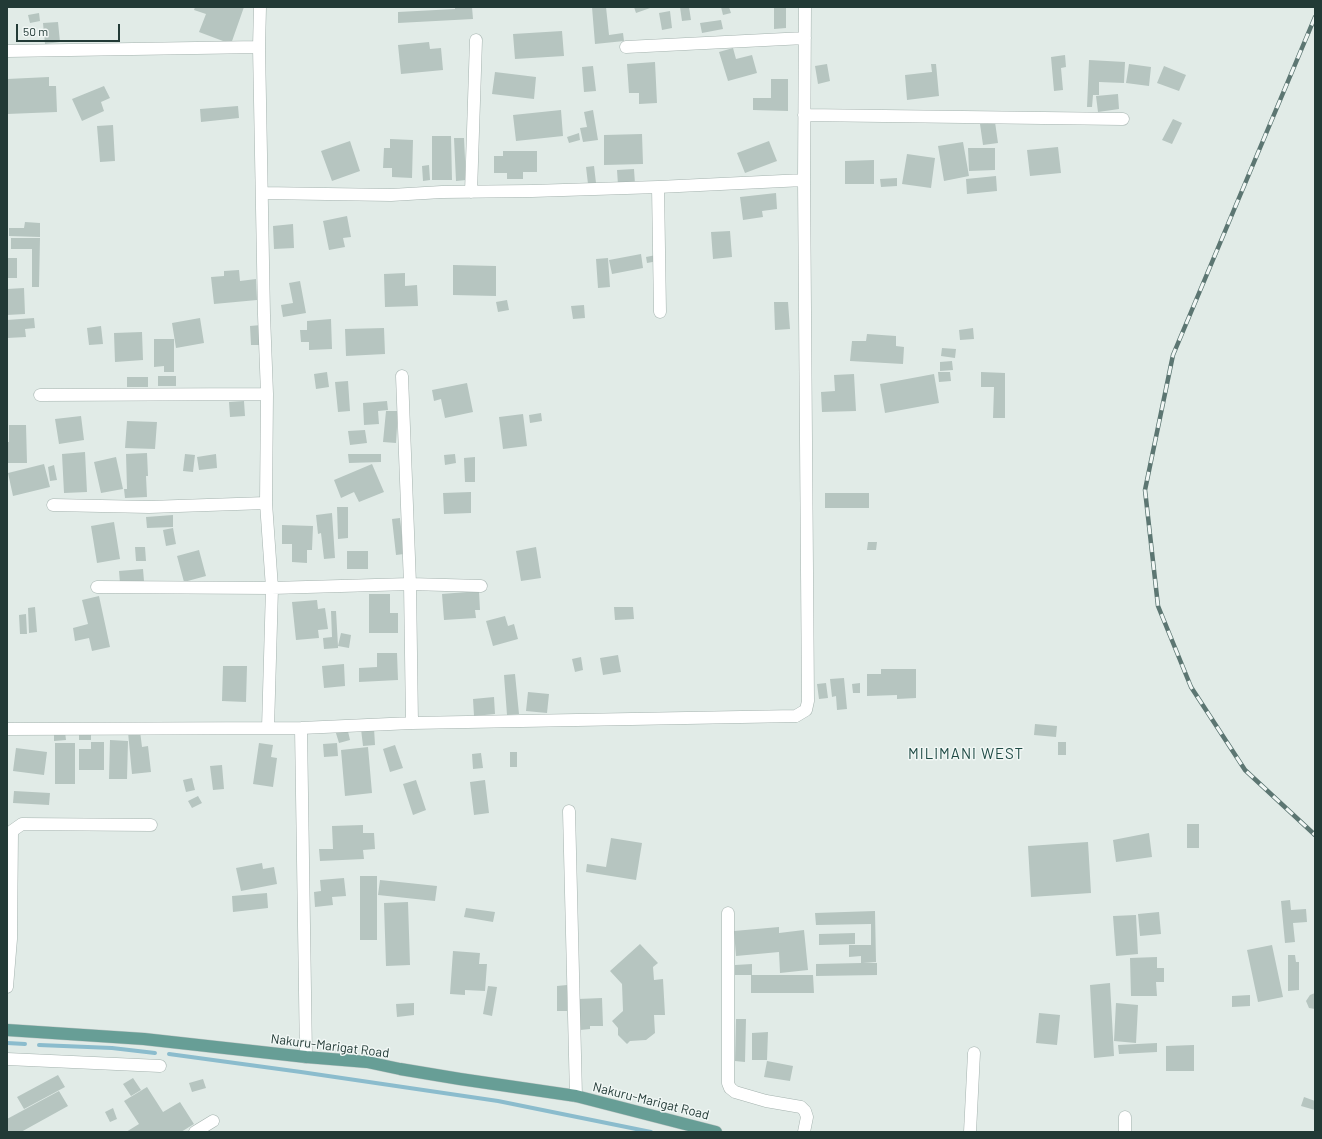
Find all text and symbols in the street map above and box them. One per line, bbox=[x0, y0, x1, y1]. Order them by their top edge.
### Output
scale bar bbox=[18, 16, 122, 42]
text: 50 m bbox=[23, 24, 48, 38]
district label: MILIMANI WEST bbox=[908, 745, 1024, 763]
street label: Nakuru-Marigat Road bbox=[270, 1031, 390, 1061]
street label: Nakuru-Marigat Road bbox=[591, 1079, 711, 1123]

